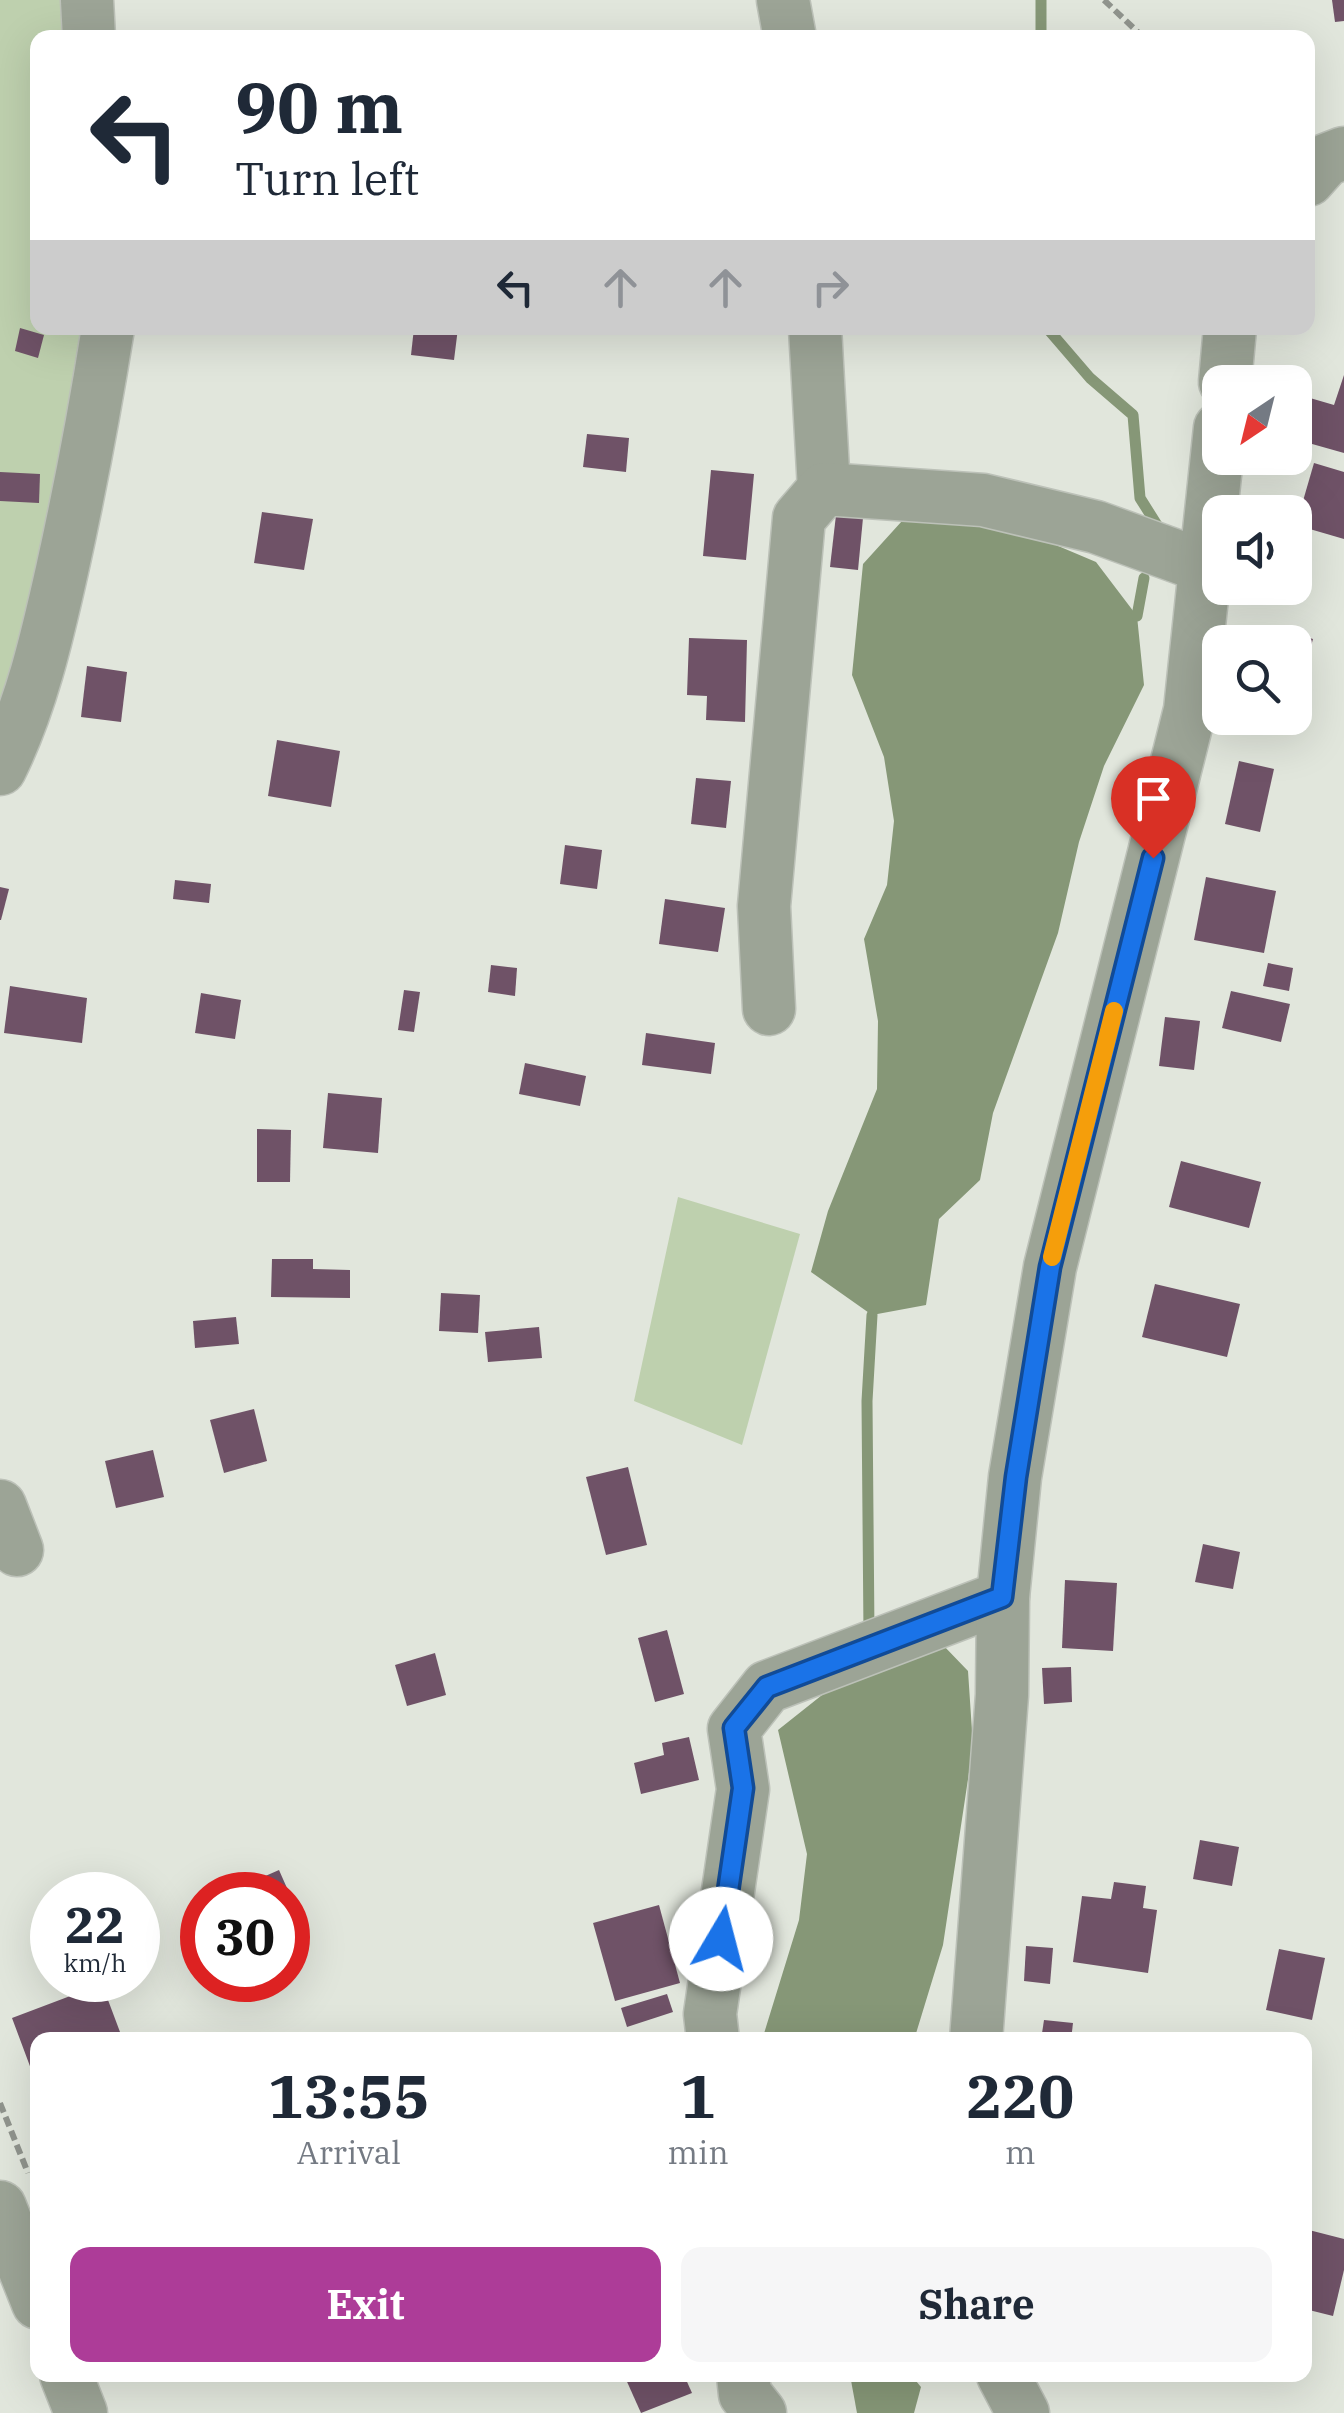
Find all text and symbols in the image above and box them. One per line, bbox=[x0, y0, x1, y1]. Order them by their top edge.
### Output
text: 90 m bbox=[235, 61, 403, 152]
icon: left bbox=[70, 70, 200, 200]
text: Turn left bbox=[235, 149, 419, 207]
icon: left bbox=[488, 260, 543, 315]
icon: ahead bbox=[593, 260, 648, 315]
icon: ahead bbox=[698, 260, 753, 315]
icon: right bbox=[803, 260, 858, 315]
north arrow bbox=[1202, 365, 1312, 475]
map controls bbox=[1202, 365, 1312, 735]
button: sound bbox=[1202, 495, 1312, 605]
button: search bbox=[1202, 625, 1312, 735]
pin bbox=[1111, 756, 1196, 859]
icon: arrive bbox=[1126, 771, 1181, 826]
speed limit sign: 30 bbox=[180, 1872, 310, 2002]
position arrow bbox=[669, 1887, 773, 1991]
text: 22 bbox=[65, 1892, 125, 1957]
text: km/h bbox=[63, 1946, 127, 1979]
text: 13:55 bbox=[268, 2056, 430, 2135]
text: 1 bbox=[680, 2056, 716, 2135]
text: 220 bbox=[966, 2056, 1074, 2135]
text: Arrival bbox=[297, 2131, 401, 2173]
text: min bbox=[668, 2131, 729, 2173]
text: m bbox=[1005, 2131, 1036, 2173]
button: Exit bbox=[70, 2247, 661, 2362]
button: Share bbox=[681, 2247, 1272, 2362]

